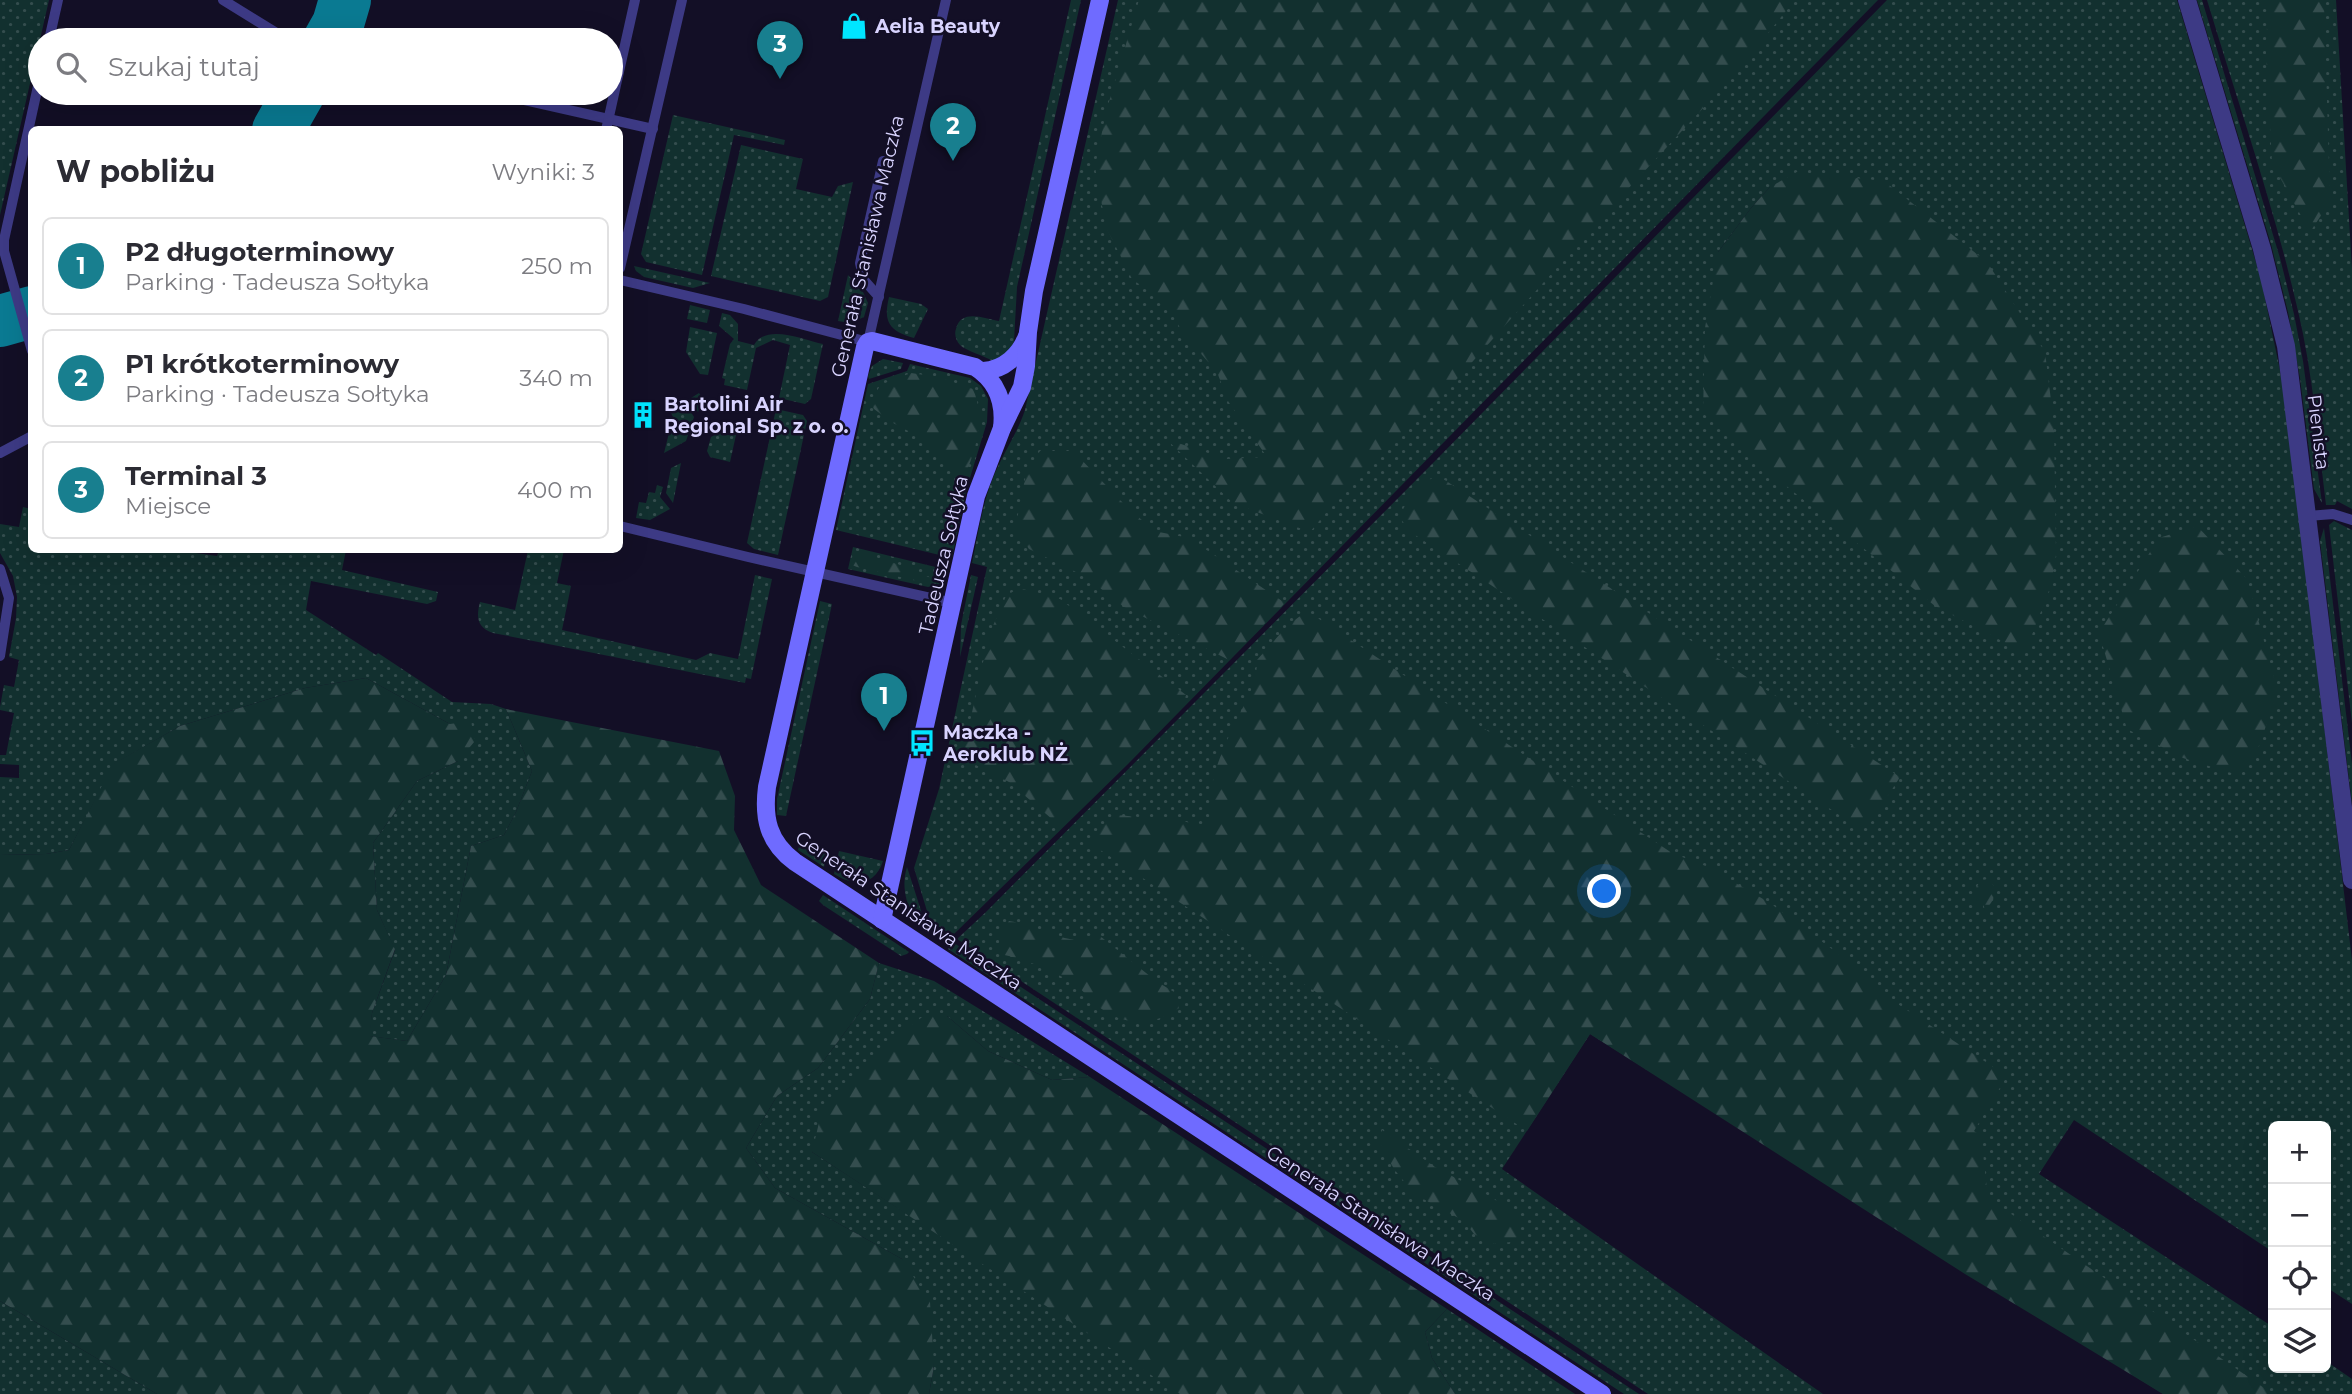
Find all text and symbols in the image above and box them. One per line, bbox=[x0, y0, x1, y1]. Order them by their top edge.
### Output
shop icon: Aelia Beauty bbox=[839, 11, 869, 41]
place label: Aelia Beauty bbox=[874, 15, 1001, 38]
pin: 3 bbox=[757, 21, 803, 79]
search box bbox=[28, 28, 623, 105]
icon: search bbox=[52, 48, 90, 86]
text: Szukaj tutaj bbox=[108, 51, 260, 83]
pin: 2 bbox=[930, 103, 976, 161]
street label: Generała Stanisława Maczka bbox=[826, 113, 909, 379]
text: W pobliżu bbox=[56, 153, 215, 190]
text: Wyniki: 3 bbox=[491, 158, 595, 186]
text: P2 długoterminowy bbox=[125, 236, 394, 268]
text: 1 bbox=[76, 252, 86, 280]
text: 250 m bbox=[521, 252, 593, 280]
text: Parking · Tadeusza Sołtyka bbox=[125, 268, 430, 296]
text: P1 krótkoterminowy bbox=[125, 348, 399, 380]
text: 2 bbox=[74, 364, 88, 392]
text: 340 m bbox=[519, 364, 593, 392]
text: Parking · Tadeusza Sołtyka bbox=[125, 380, 430, 408]
place label: Bartolini Air Regional Sp. z o. o. bbox=[664, 393, 849, 438]
street label: Pienista bbox=[2302, 393, 2335, 471]
building icon: Bartolini Air Regional Sp. z o. o. bbox=[628, 400, 658, 430]
text: Terminal 3 bbox=[125, 460, 267, 492]
street label: Tadeusza Sołtyka bbox=[914, 473, 973, 637]
text: 3 bbox=[74, 476, 88, 504]
text: 400 m bbox=[517, 476, 593, 504]
text: Miejsce bbox=[125, 492, 211, 520]
pin: 1 bbox=[861, 673, 907, 731]
place label: Maczka - Aeroklub NŻ bbox=[942, 721, 1068, 766]
bus stop icon: Maczka - Aeroklub NŻ bbox=[907, 728, 937, 758]
street label: Generała Stanisława Maczka bbox=[791, 826, 1026, 995]
your location bbox=[1587, 874, 1621, 908]
map controls bbox=[2268, 1121, 2331, 1373]
button: + bbox=[2268, 1121, 2331, 1184]
street label: Generała Stanisława Maczka bbox=[1262, 1141, 1500, 1306]
button: − bbox=[2268, 1184, 2331, 1247]
button: locate bbox=[2268, 1247, 2331, 1310]
button: layers bbox=[2268, 1310, 2331, 1373]

